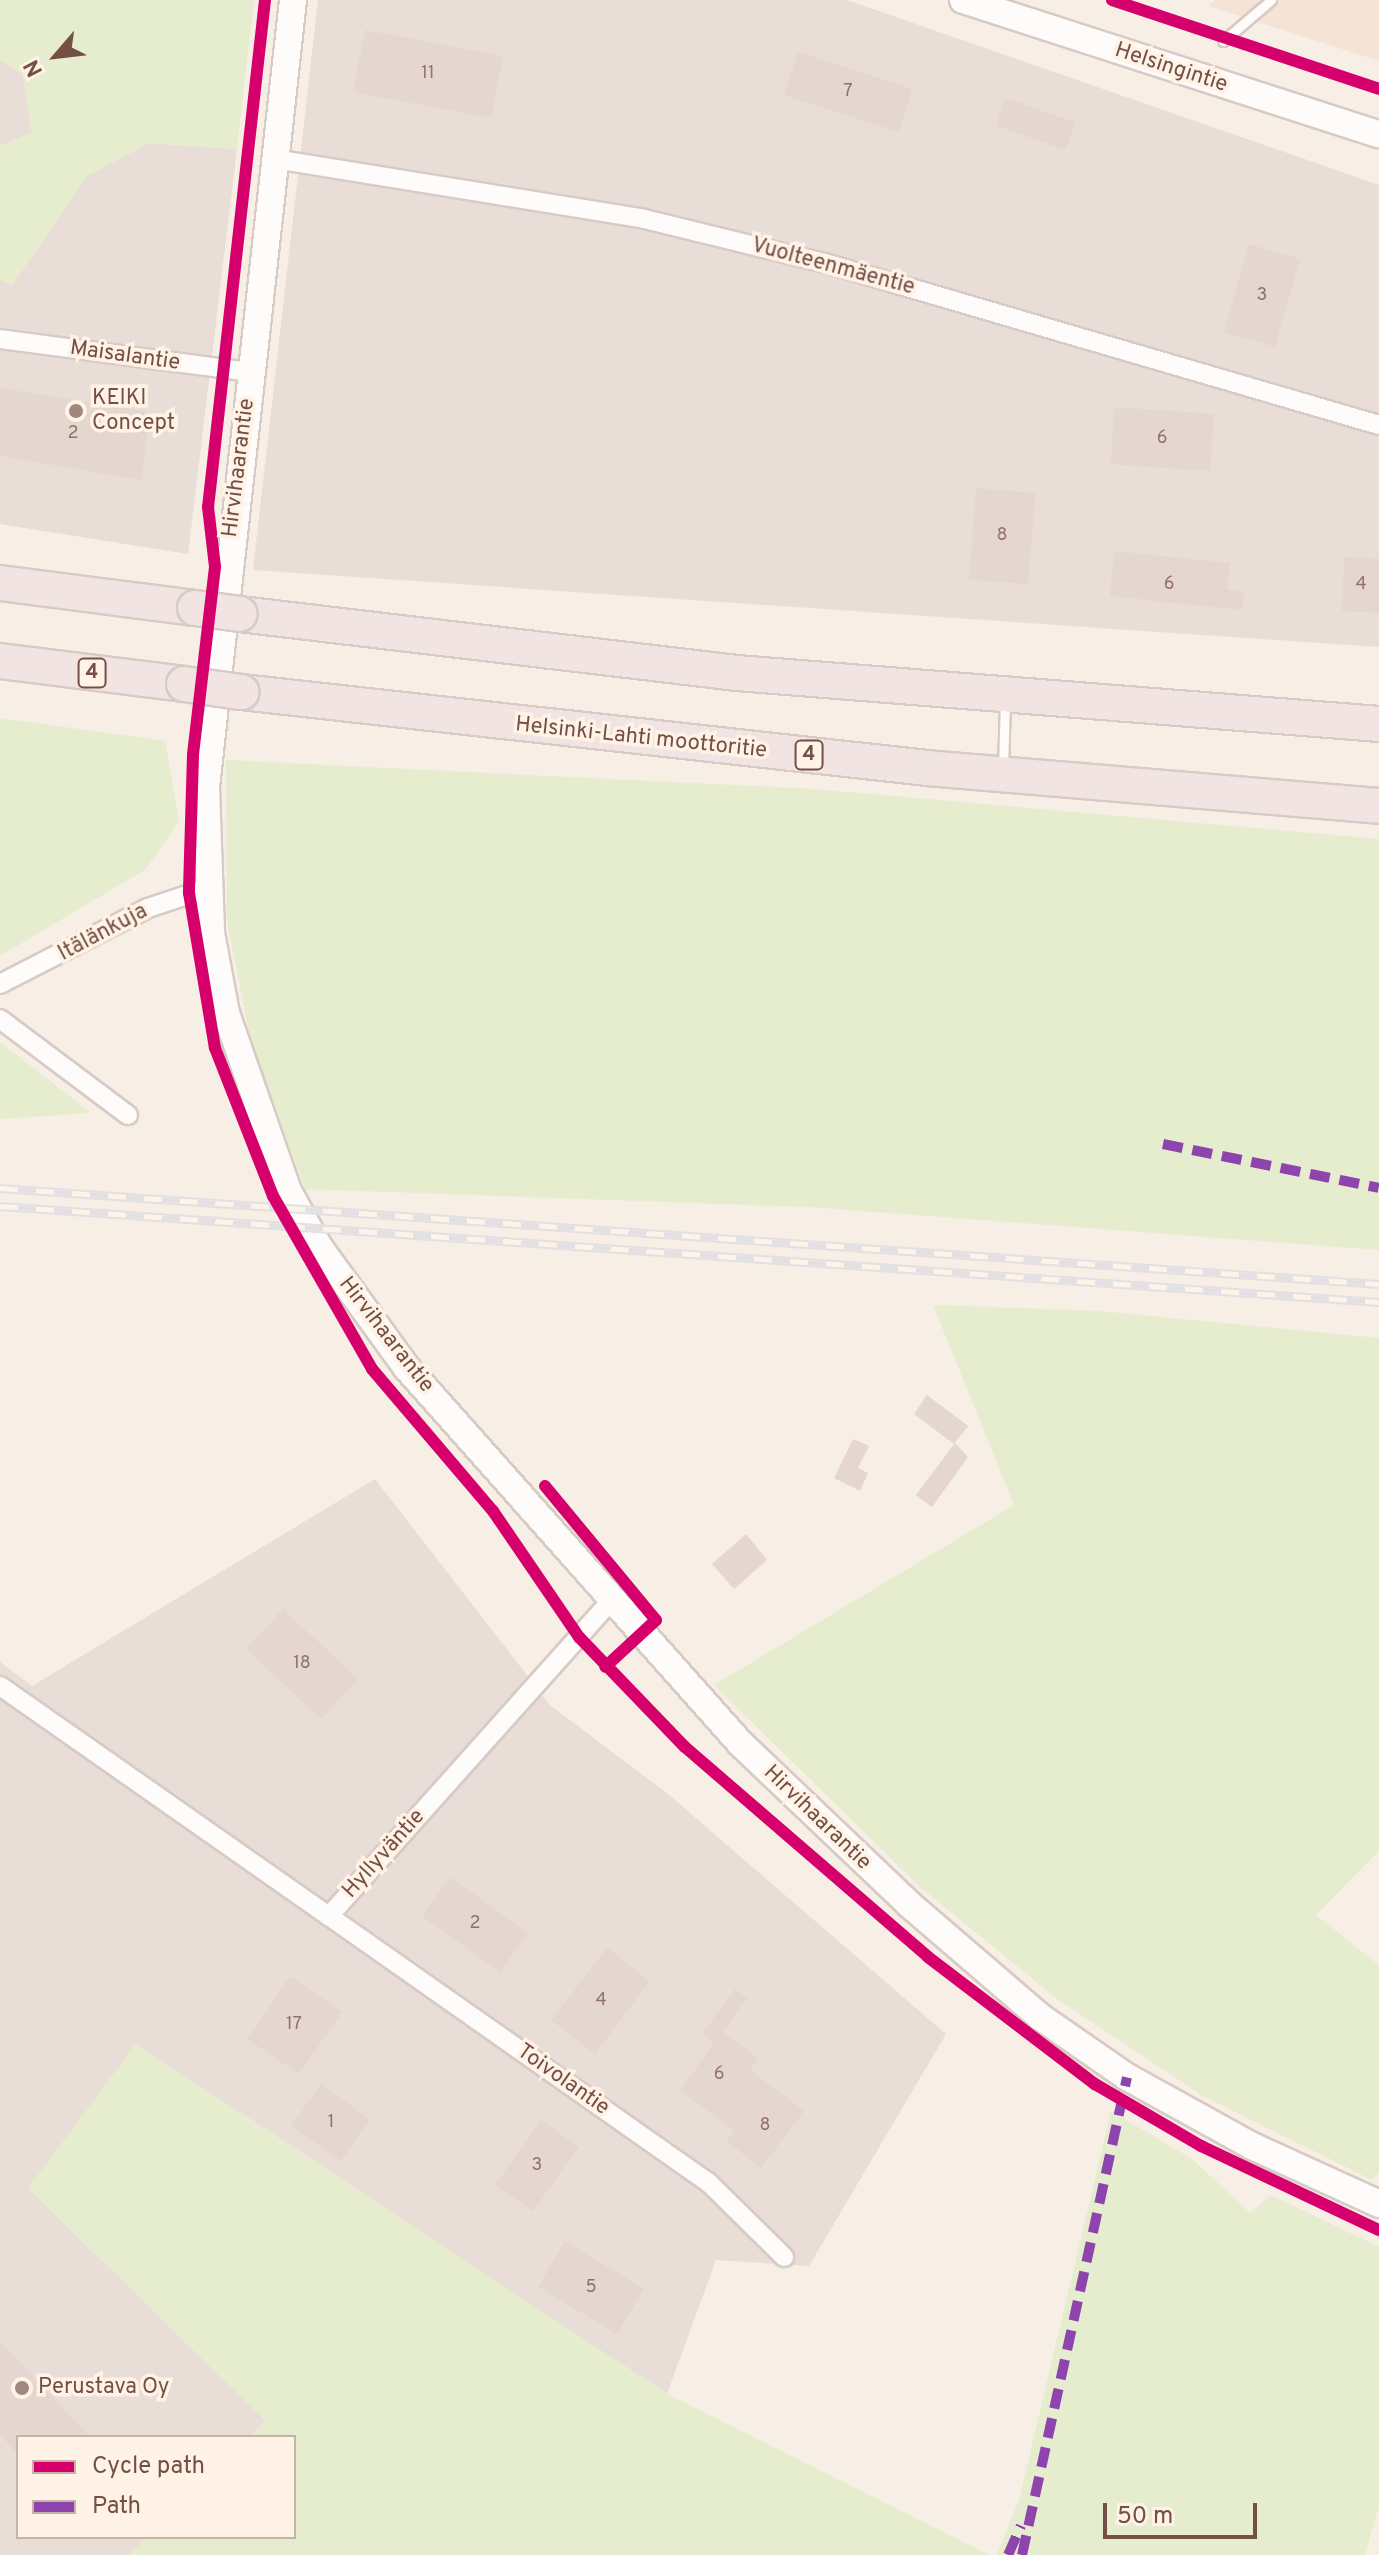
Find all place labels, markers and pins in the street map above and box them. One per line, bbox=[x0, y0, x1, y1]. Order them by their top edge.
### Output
place label: KEIKI Concept bbox=[92, 385, 175, 436]
marker: KEIKI Concept bbox=[67, 402, 85, 420]
place label: Perustava Oy bbox=[38, 2375, 169, 2401]
marker: Perustava Oy bbox=[13, 2379, 31, 2397]

